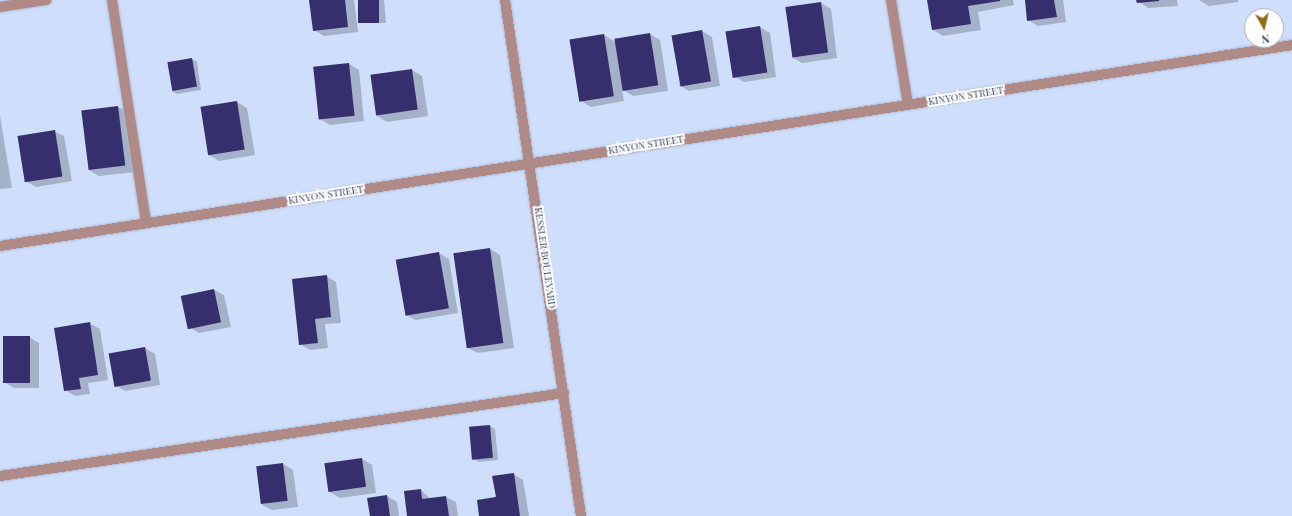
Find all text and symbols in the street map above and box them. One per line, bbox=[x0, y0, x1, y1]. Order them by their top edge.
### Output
north arrow bbox=[1244, 8, 1284, 48]
text: N bbox=[1261, 31, 1271, 47]
street label: KINYON STREET bbox=[928, 84, 1004, 108]
street label: KINYON STREET bbox=[608, 133, 684, 157]
street label: KINYON STREET bbox=[288, 183, 364, 207]
street label: KESSLER BOULEVARD bbox=[532, 207, 558, 309]

